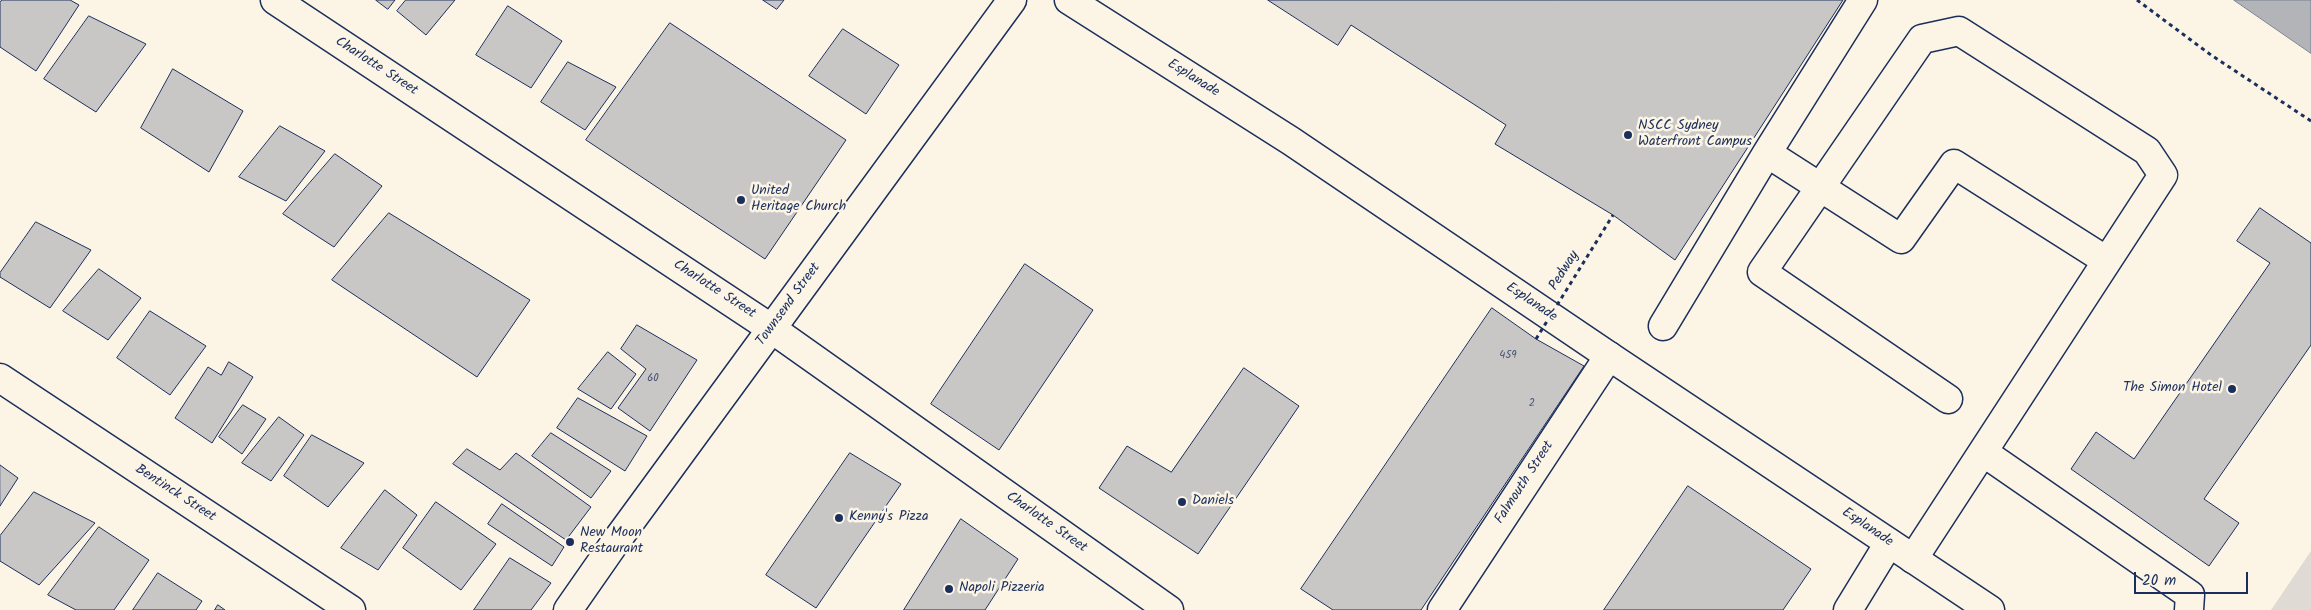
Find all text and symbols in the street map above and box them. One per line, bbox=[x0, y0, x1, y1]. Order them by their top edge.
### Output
street label: Charlotte Street bbox=[332, 34, 420, 100]
street label: Esplanade bbox=[1164, 56, 1222, 102]
place label: NSCC Sydney Waterfront Campus bbox=[1638, 119, 1752, 152]
marker: NSCC Sydney Waterfront Campus bbox=[1622, 129, 1634, 141]
place label: United Heritage Church bbox=[751, 184, 846, 216]
marker: United Heritage Church bbox=[735, 194, 747, 206]
street label: Pedway bbox=[1546, 248, 1584, 294]
street label: Charlotte Street bbox=[670, 257, 758, 323]
street label: Townsend Street bbox=[753, 260, 825, 350]
street label: Esplanade bbox=[1502, 280, 1560, 326]
house number: 459 bbox=[1499, 349, 1517, 363]
house number: 60 bbox=[647, 372, 659, 386]
place label: The Simon Hotel bbox=[2123, 381, 2222, 397]
marker: The Simon Hotel bbox=[2226, 383, 2238, 395]
house number: 2 bbox=[1529, 397, 1535, 411]
street label: Falmouth Street bbox=[1492, 438, 1558, 528]
street label: Bentinck Street bbox=[132, 462, 218, 526]
street label: Charlotte Street bbox=[1002, 489, 1090, 557]
place label: Daniels bbox=[1192, 494, 1234, 510]
marker: Daniels bbox=[1176, 496, 1188, 508]
street label: Esplanade bbox=[1838, 505, 1896, 551]
place label: Kenny's Pizza bbox=[849, 510, 928, 526]
marker: Kenny's Pizza bbox=[833, 512, 845, 524]
place label: New Moon Restaurant bbox=[580, 526, 643, 558]
marker: New Moon Restaurant bbox=[564, 536, 576, 548]
scale bar bbox=[2136, 562, 2250, 594]
text: 20 m bbox=[2142, 569, 2176, 593]
place label: Napoli Pizzeria bbox=[959, 581, 1045, 597]
marker: Napoli Pizzeria bbox=[943, 583, 955, 595]

